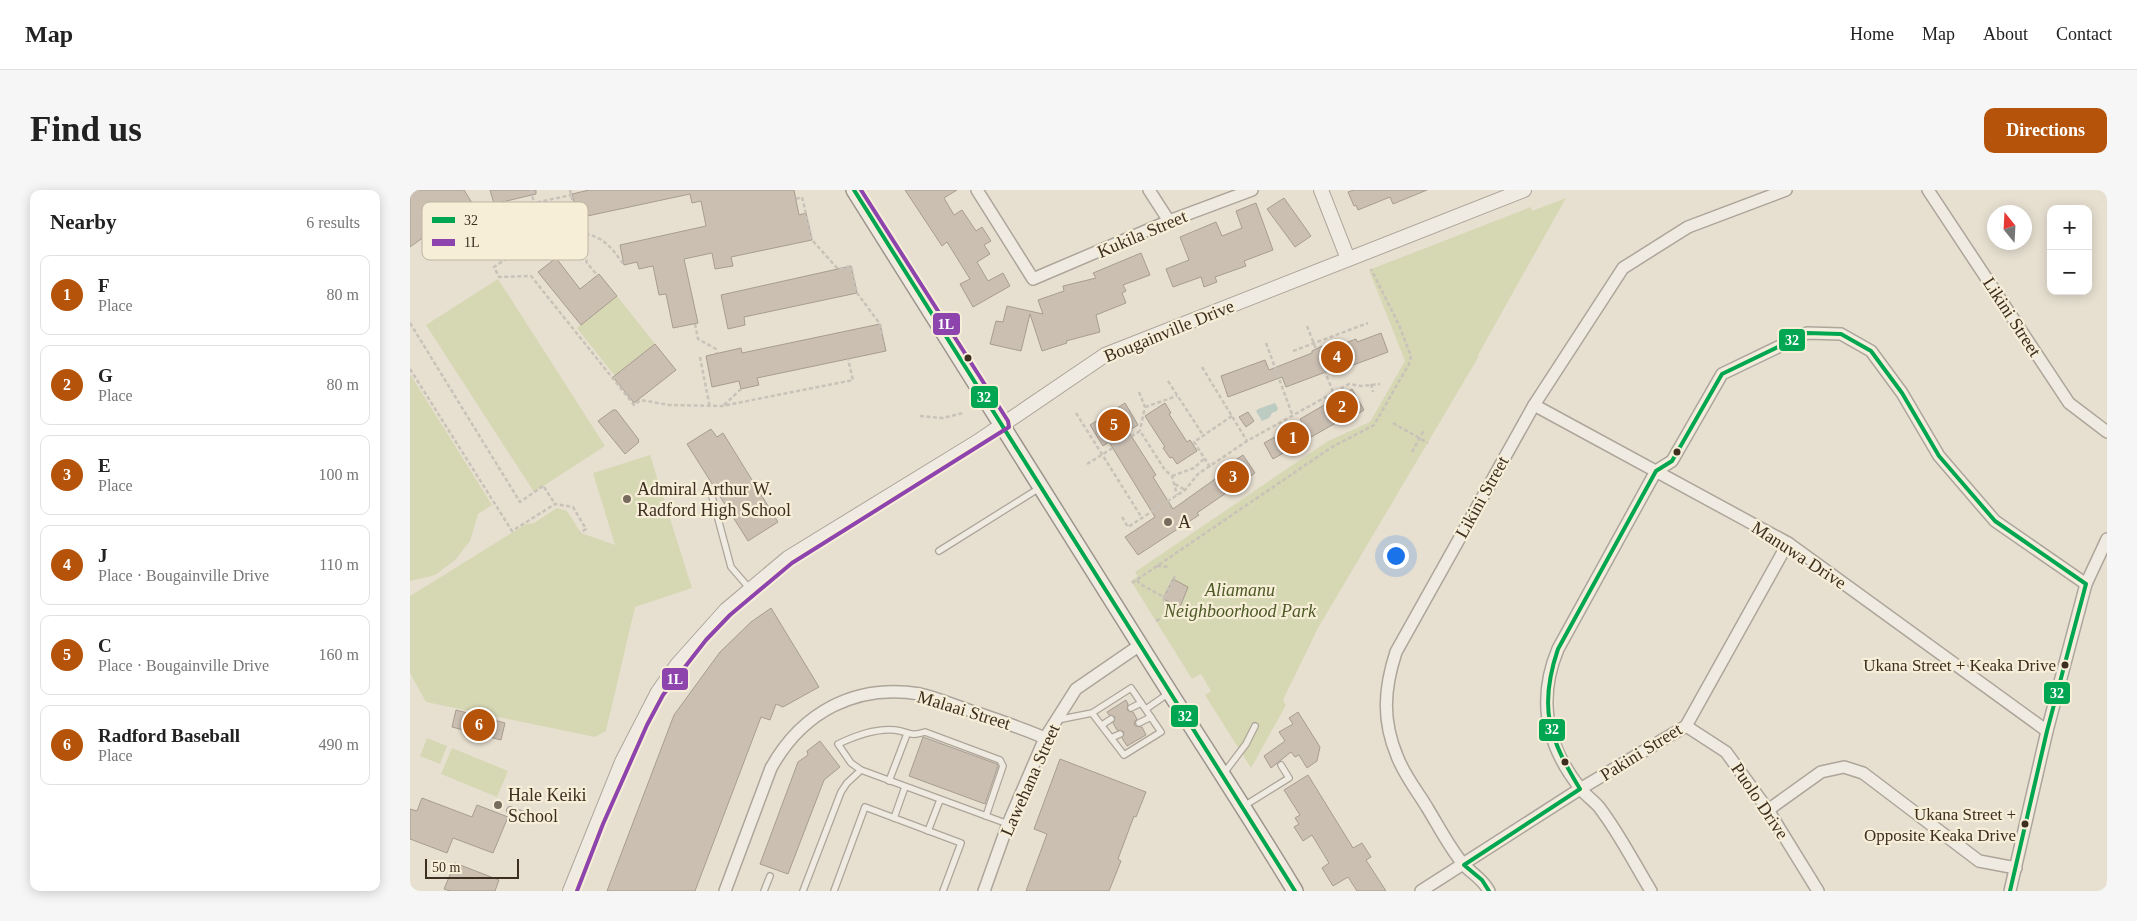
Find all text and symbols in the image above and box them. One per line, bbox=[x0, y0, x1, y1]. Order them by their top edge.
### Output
text: Map bbox=[25, 21, 73, 47]
text: Home bbox=[1850, 24, 1894, 44]
text: Map bbox=[1922, 24, 1955, 44]
text: About bbox=[1983, 24, 2028, 44]
text: Contact bbox=[2056, 24, 2112, 44]
button: Directions bbox=[1984, 108, 2107, 153]
text: Find us bbox=[30, 110, 142, 149]
legend bbox=[422, 202, 588, 260]
north arrow bbox=[1987, 205, 2032, 250]
map controls bbox=[2047, 205, 2092, 295]
button: + bbox=[2047, 205, 2092, 250]
street label: Kukila Street bbox=[1094, 206, 1190, 262]
text: Nearby bbox=[50, 210, 117, 234]
text: 32 bbox=[464, 213, 478, 228]
text: 6 results bbox=[306, 214, 360, 231]
text: 1L bbox=[464, 235, 480, 250]
button: − bbox=[2047, 250, 2092, 295]
street label: Likini Street bbox=[1979, 274, 2045, 360]
text: F bbox=[98, 275, 110, 296]
text: 1 bbox=[63, 286, 71, 303]
text: 80 m bbox=[327, 286, 359, 303]
street label: Bougainville Drive bbox=[1101, 296, 1237, 366]
text: Place bbox=[98, 297, 133, 314]
line badge: 1L bbox=[932, 312, 961, 336]
text: 1L bbox=[938, 317, 954, 332]
line badge: 32 bbox=[1778, 328, 1806, 352]
text: 32 bbox=[1785, 333, 1799, 348]
pin: 4 bbox=[1321, 338, 1353, 376]
unlabelled marker bbox=[963, 353, 973, 363]
text: G bbox=[98, 365, 113, 386]
text: 2 bbox=[63, 376, 71, 393]
text: 80 m bbox=[327, 376, 359, 393]
line badge: 32 bbox=[970, 385, 999, 409]
text: Place bbox=[98, 387, 133, 404]
pin: 2 bbox=[1326, 388, 1358, 426]
text: 32 bbox=[977, 390, 991, 405]
pin: 5 bbox=[1098, 406, 1130, 444]
pin: 1 bbox=[1277, 419, 1309, 457]
unlabelled marker bbox=[1672, 447, 1682, 457]
street label: Likini Street bbox=[1451, 453, 1513, 541]
text: E bbox=[98, 455, 111, 476]
pin: 3 bbox=[1217, 458, 1249, 496]
text: 3 bbox=[63, 466, 71, 483]
text: 100 m bbox=[319, 466, 359, 483]
text: Place bbox=[98, 477, 133, 494]
place label: Admiral Arthur W. Radford High School bbox=[637, 479, 791, 520]
marker: Admiral Arthur W. Radford High School bbox=[621, 493, 633, 505]
place label: A bbox=[1178, 512, 1191, 532]
marker: A bbox=[1162, 516, 1174, 528]
street label: Manuwa Drive bbox=[1748, 517, 1850, 593]
your location bbox=[1383, 543, 1409, 569]
text: J bbox=[98, 545, 108, 566]
text: 4 bbox=[63, 556, 71, 573]
text: 110 m bbox=[319, 556, 359, 573]
text: Place · Bougainville Drive bbox=[98, 567, 269, 584]
park label: Aliamanu Neighboorhood Park bbox=[1163, 580, 1317, 621]
text: C bbox=[98, 635, 112, 656]
text: 5 bbox=[63, 646, 71, 663]
text: 160 m bbox=[319, 646, 359, 663]
place label: Ukana Street + Keaka Drive bbox=[1863, 656, 2056, 675]
text: Place · Bougainville Drive bbox=[98, 657, 269, 674]
marker: Ukana Street + Keaka Drive bbox=[2060, 660, 2070, 670]
line badge: 1L bbox=[661, 667, 689, 691]
text: 1L bbox=[667, 672, 683, 687]
line badge: 32 bbox=[2043, 681, 2071, 705]
street label: Malaai Street bbox=[915, 686, 1013, 734]
text: 32 bbox=[2050, 686, 2064, 701]
line badge: 32 bbox=[1170, 704, 1199, 728]
pin: 6 bbox=[463, 706, 495, 744]
text: 32 bbox=[1178, 709, 1192, 724]
line badge: 32 bbox=[1538, 718, 1566, 742]
street label: Pakini Street bbox=[1596, 719, 1686, 785]
street label: Lawehana Street bbox=[996, 721, 1064, 839]
text: 32 bbox=[1545, 722, 1559, 737]
text: Radford Baseball bbox=[98, 725, 240, 746]
text: 6 bbox=[63, 736, 71, 753]
text: 490 m bbox=[319, 736, 359, 753]
text: Place bbox=[98, 747, 133, 764]
unlabelled marker bbox=[1560, 757, 1570, 767]
street label: Puolo Drive bbox=[1727, 759, 1793, 843]
place label: Hale Keiki School bbox=[508, 785, 586, 826]
marker: Hale Keiki School bbox=[492, 799, 504, 811]
place label: Ukana Street + Opposite Keaka Drive bbox=[1864, 805, 2016, 845]
marker: Ukana Street + Opposite Keaka Drive bbox=[2020, 819, 2030, 829]
scale bar bbox=[425, 856, 519, 879]
text: 50 m bbox=[432, 860, 460, 875]

